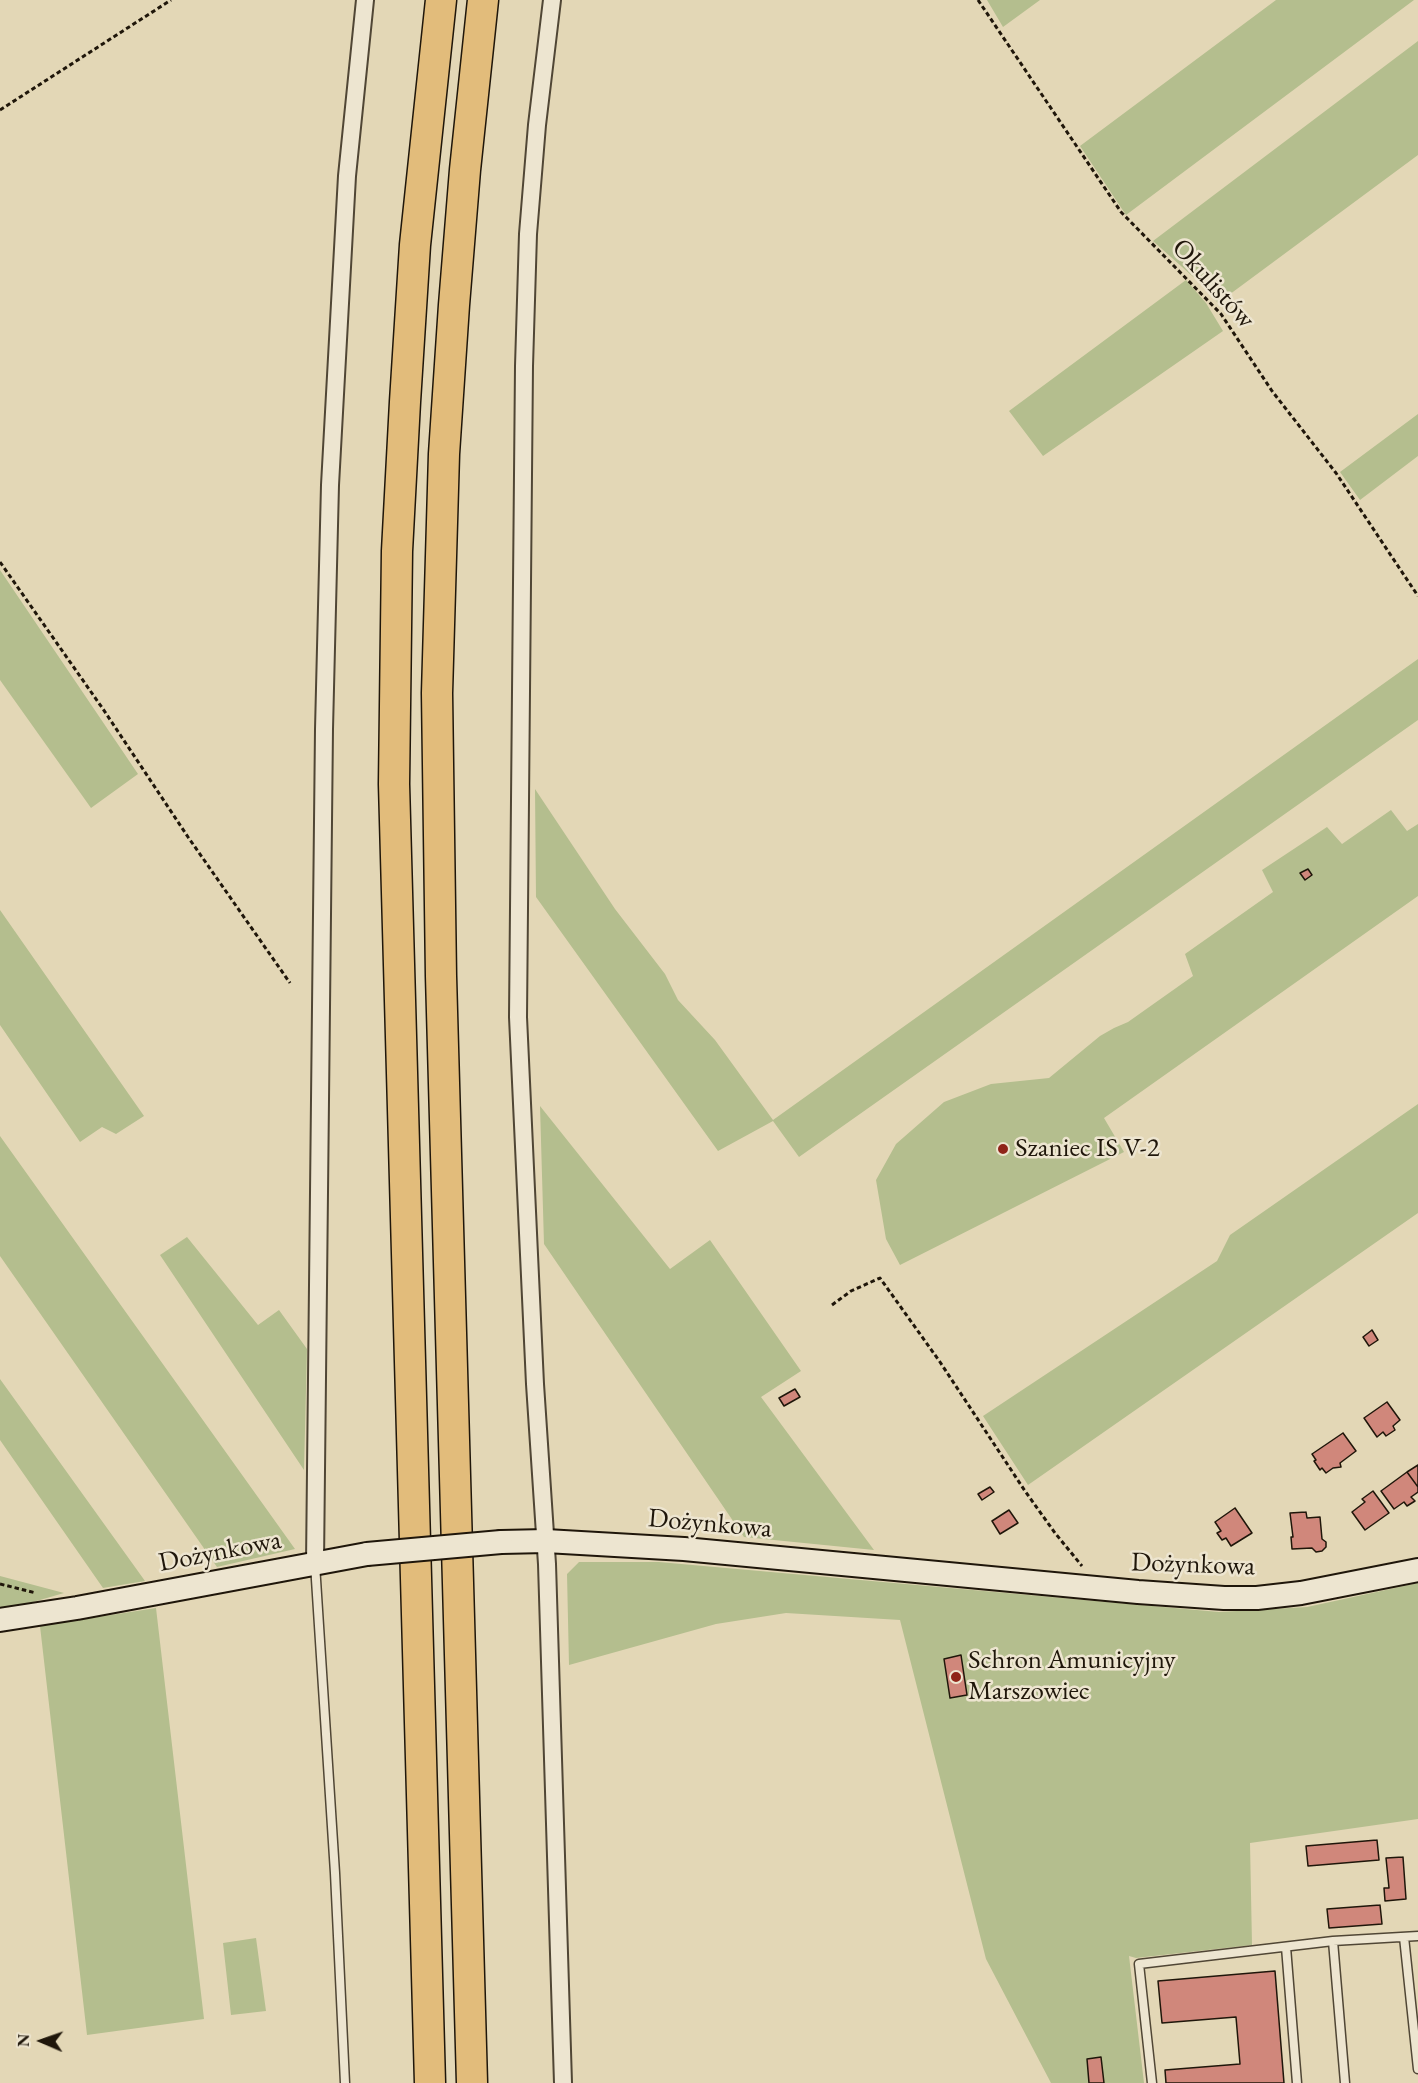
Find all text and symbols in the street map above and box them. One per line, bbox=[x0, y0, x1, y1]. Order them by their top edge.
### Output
street label: Okulistów bbox=[1164, 233, 1262, 335]
place label: Szaniec IS V-2 bbox=[1015, 1133, 1160, 1165]
marker: Szaniec IS V-2 bbox=[996, 1142, 1010, 1156]
street label: Dożynkowa bbox=[647, 1502, 773, 1546]
street label: Dożynkowa bbox=[156, 1524, 284, 1580]
street label: Dożynkowa bbox=[1130, 1547, 1256, 1583]
place label: Schron Amunicyjny Marszowiec bbox=[968, 1645, 1176, 1708]
marker: Schron Amunicyjny Marszowiec bbox=[949, 1670, 963, 1684]
north arrow bbox=[12, 2011, 72, 2071]
text: N bbox=[13, 2034, 34, 2047]

